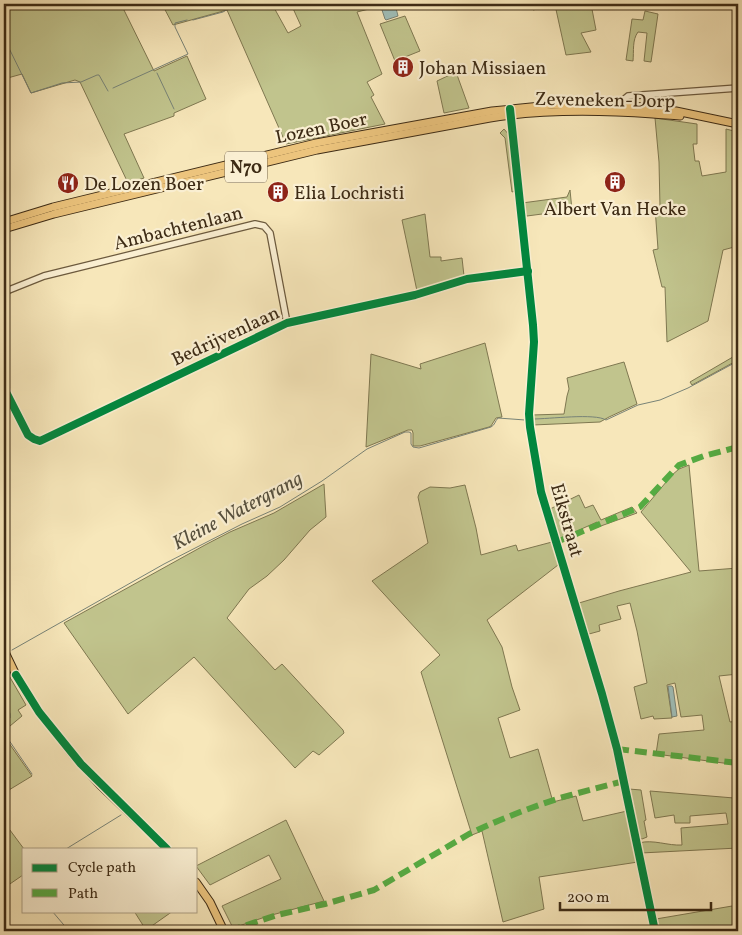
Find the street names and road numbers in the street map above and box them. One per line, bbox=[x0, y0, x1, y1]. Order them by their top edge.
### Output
street label: Zeveneken-Dorp bbox=[534, 87, 676, 115]
street label: Lozen Boer bbox=[273, 107, 370, 151]
road number: N70 bbox=[225, 152, 267, 182]
street label: Ambachtenlaan bbox=[111, 200, 246, 258]
street label: Bedrijvenlaan bbox=[168, 300, 284, 373]
street label: Eikstraat bbox=[543, 481, 589, 561]

